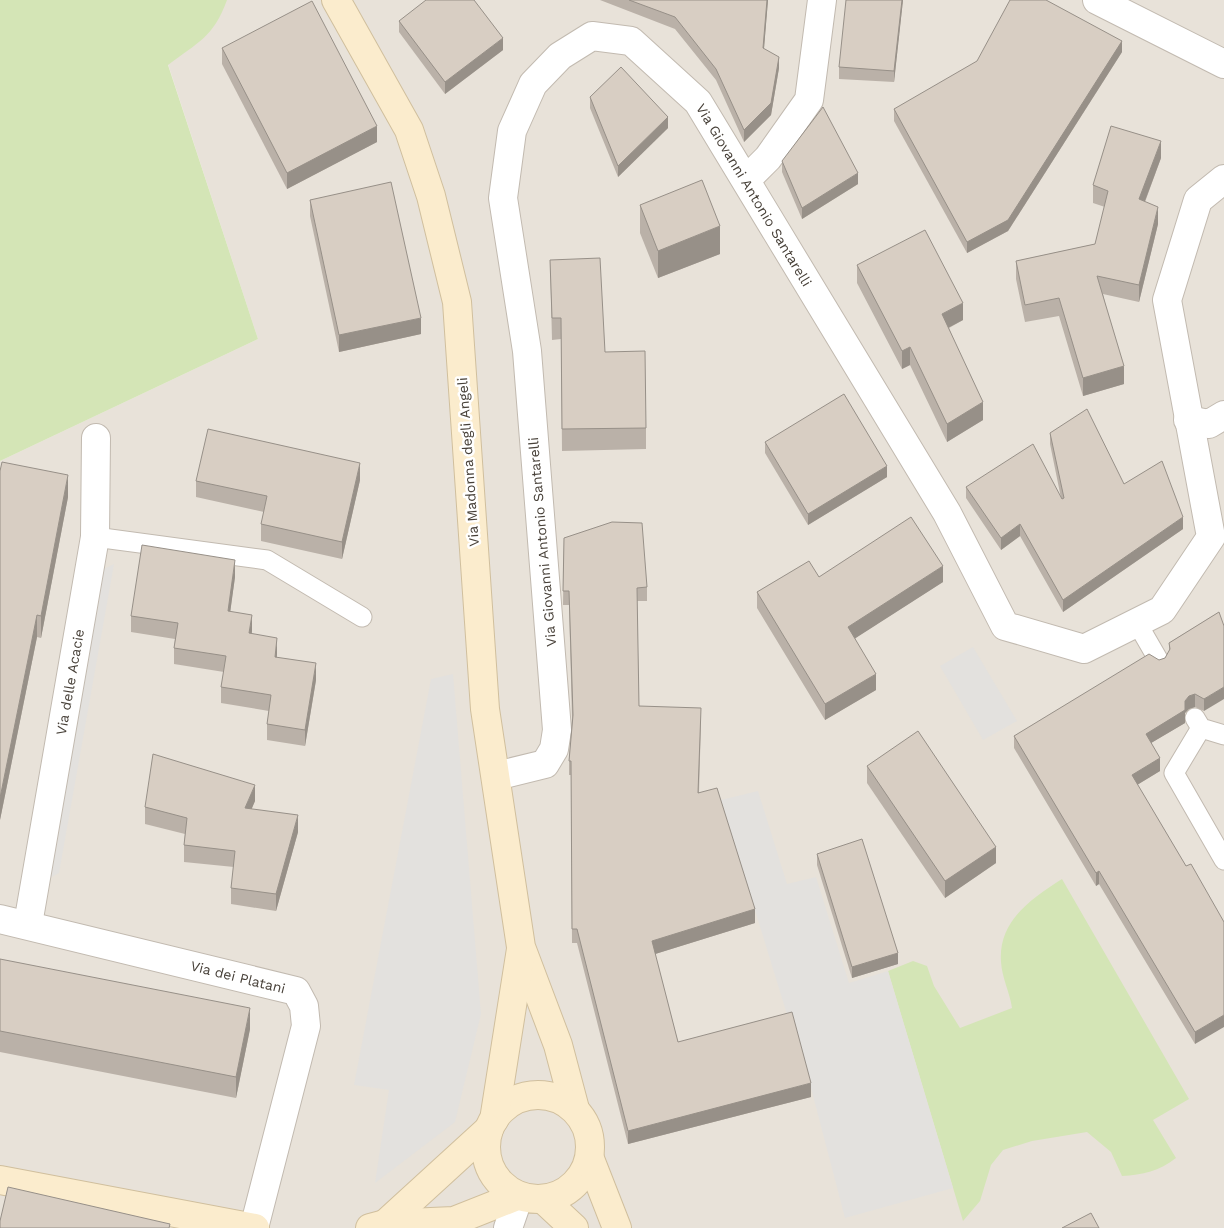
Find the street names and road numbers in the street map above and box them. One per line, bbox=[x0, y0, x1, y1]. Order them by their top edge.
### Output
street label: Via Giovanni Antonio Santarelli bbox=[693, 101, 815, 289]
street label: Via Madonna degli Angeli bbox=[454, 377, 482, 547]
street label: Via Giovanni Antonio Santarelli bbox=[525, 437, 559, 647]
street label: Via delle Acacie bbox=[53, 628, 87, 736]
street label: Via dei Platani bbox=[189, 957, 287, 997]

